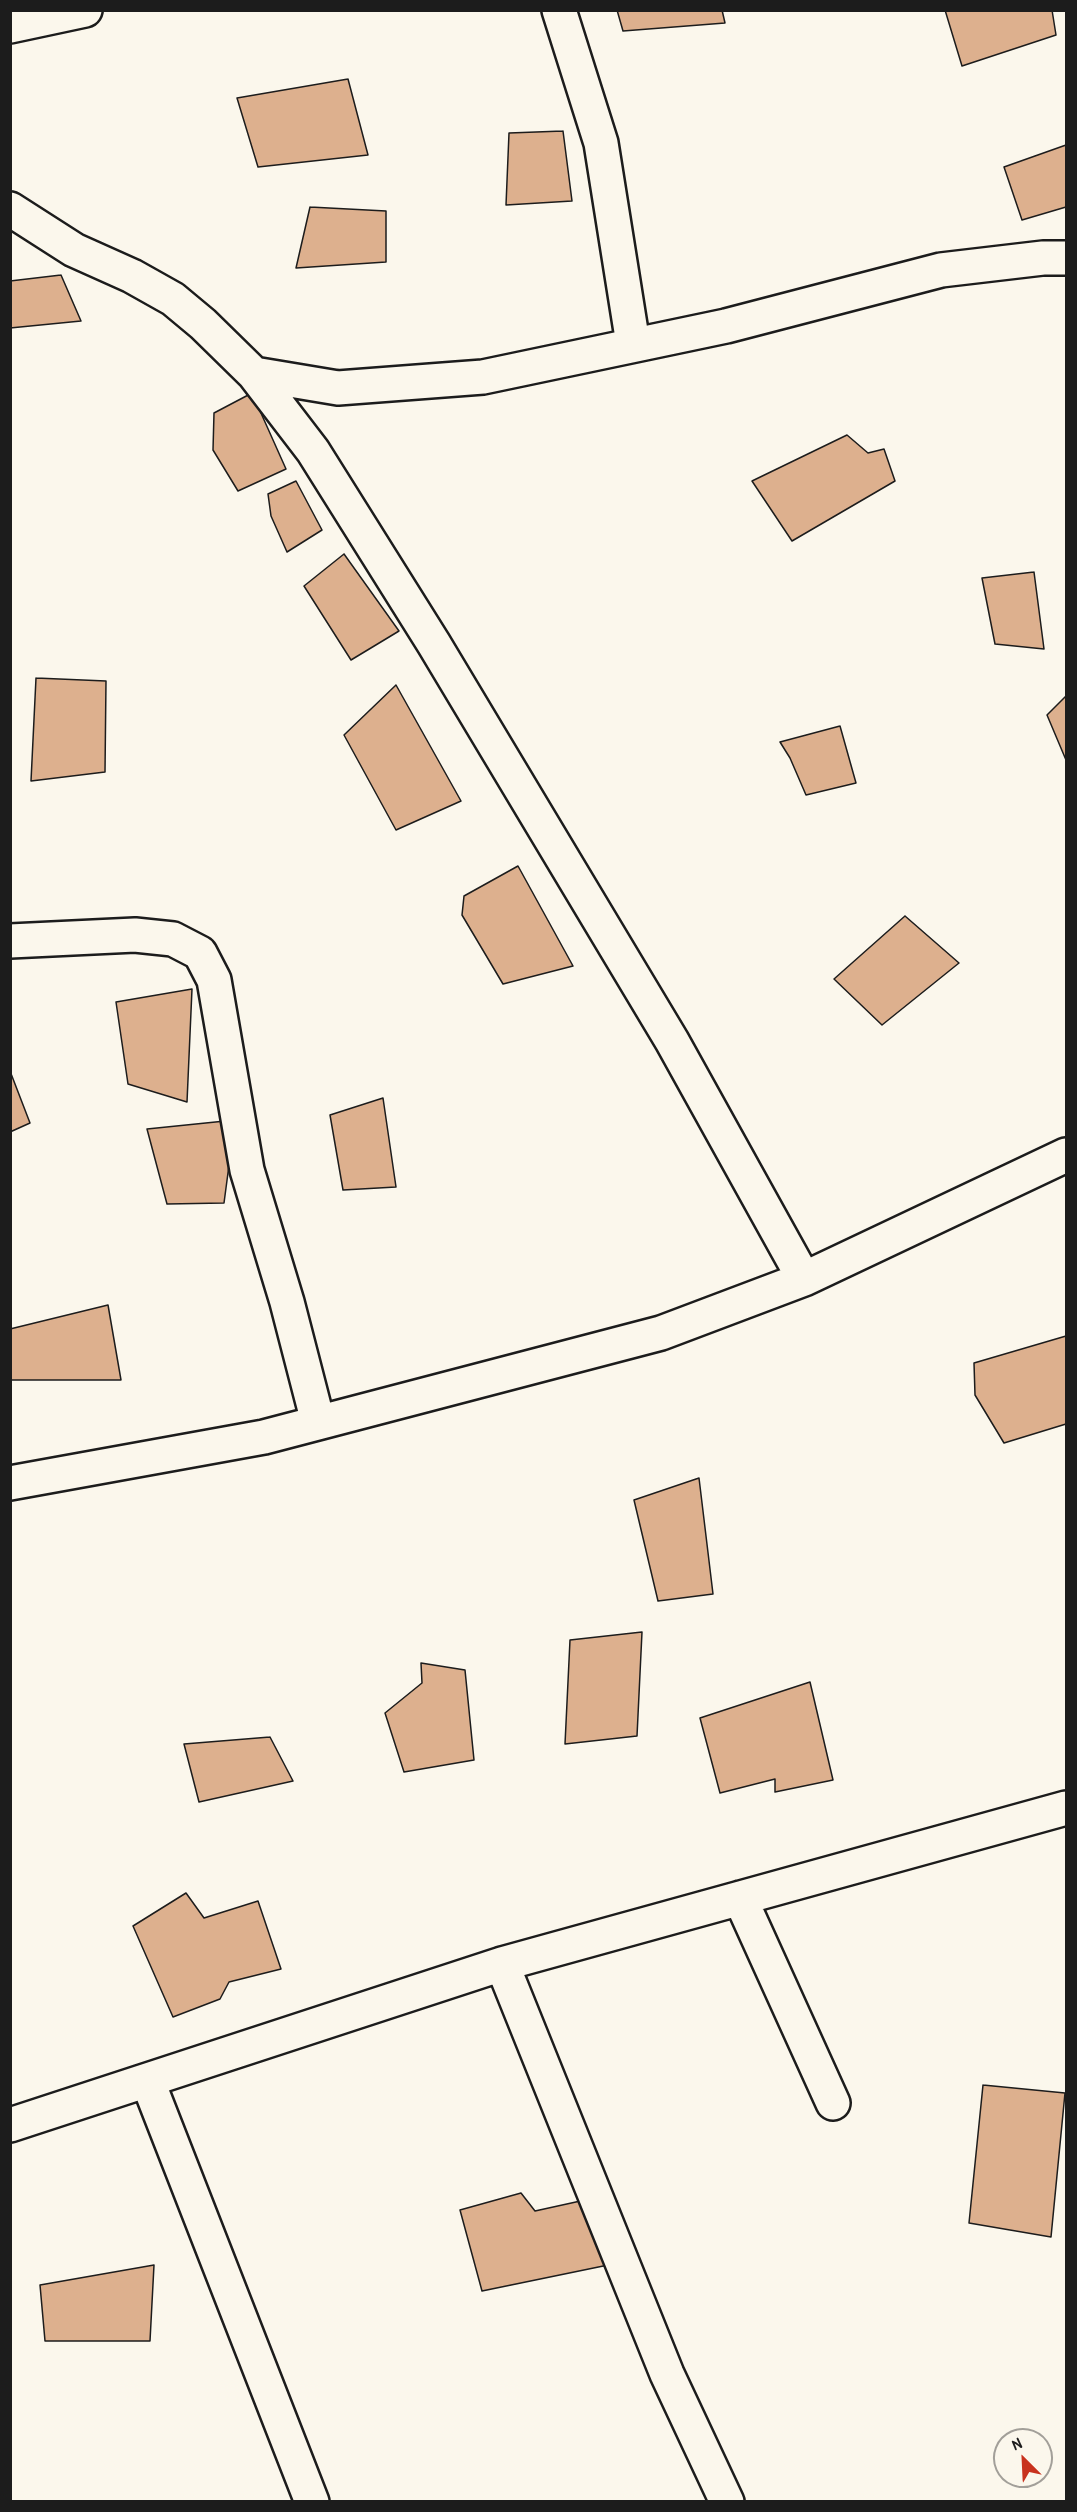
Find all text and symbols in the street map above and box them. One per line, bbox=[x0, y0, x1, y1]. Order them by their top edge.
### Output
north arrow bbox=[993, 2428, 1053, 2488]
text: N bbox=[1008, 2432, 1025, 2455]

